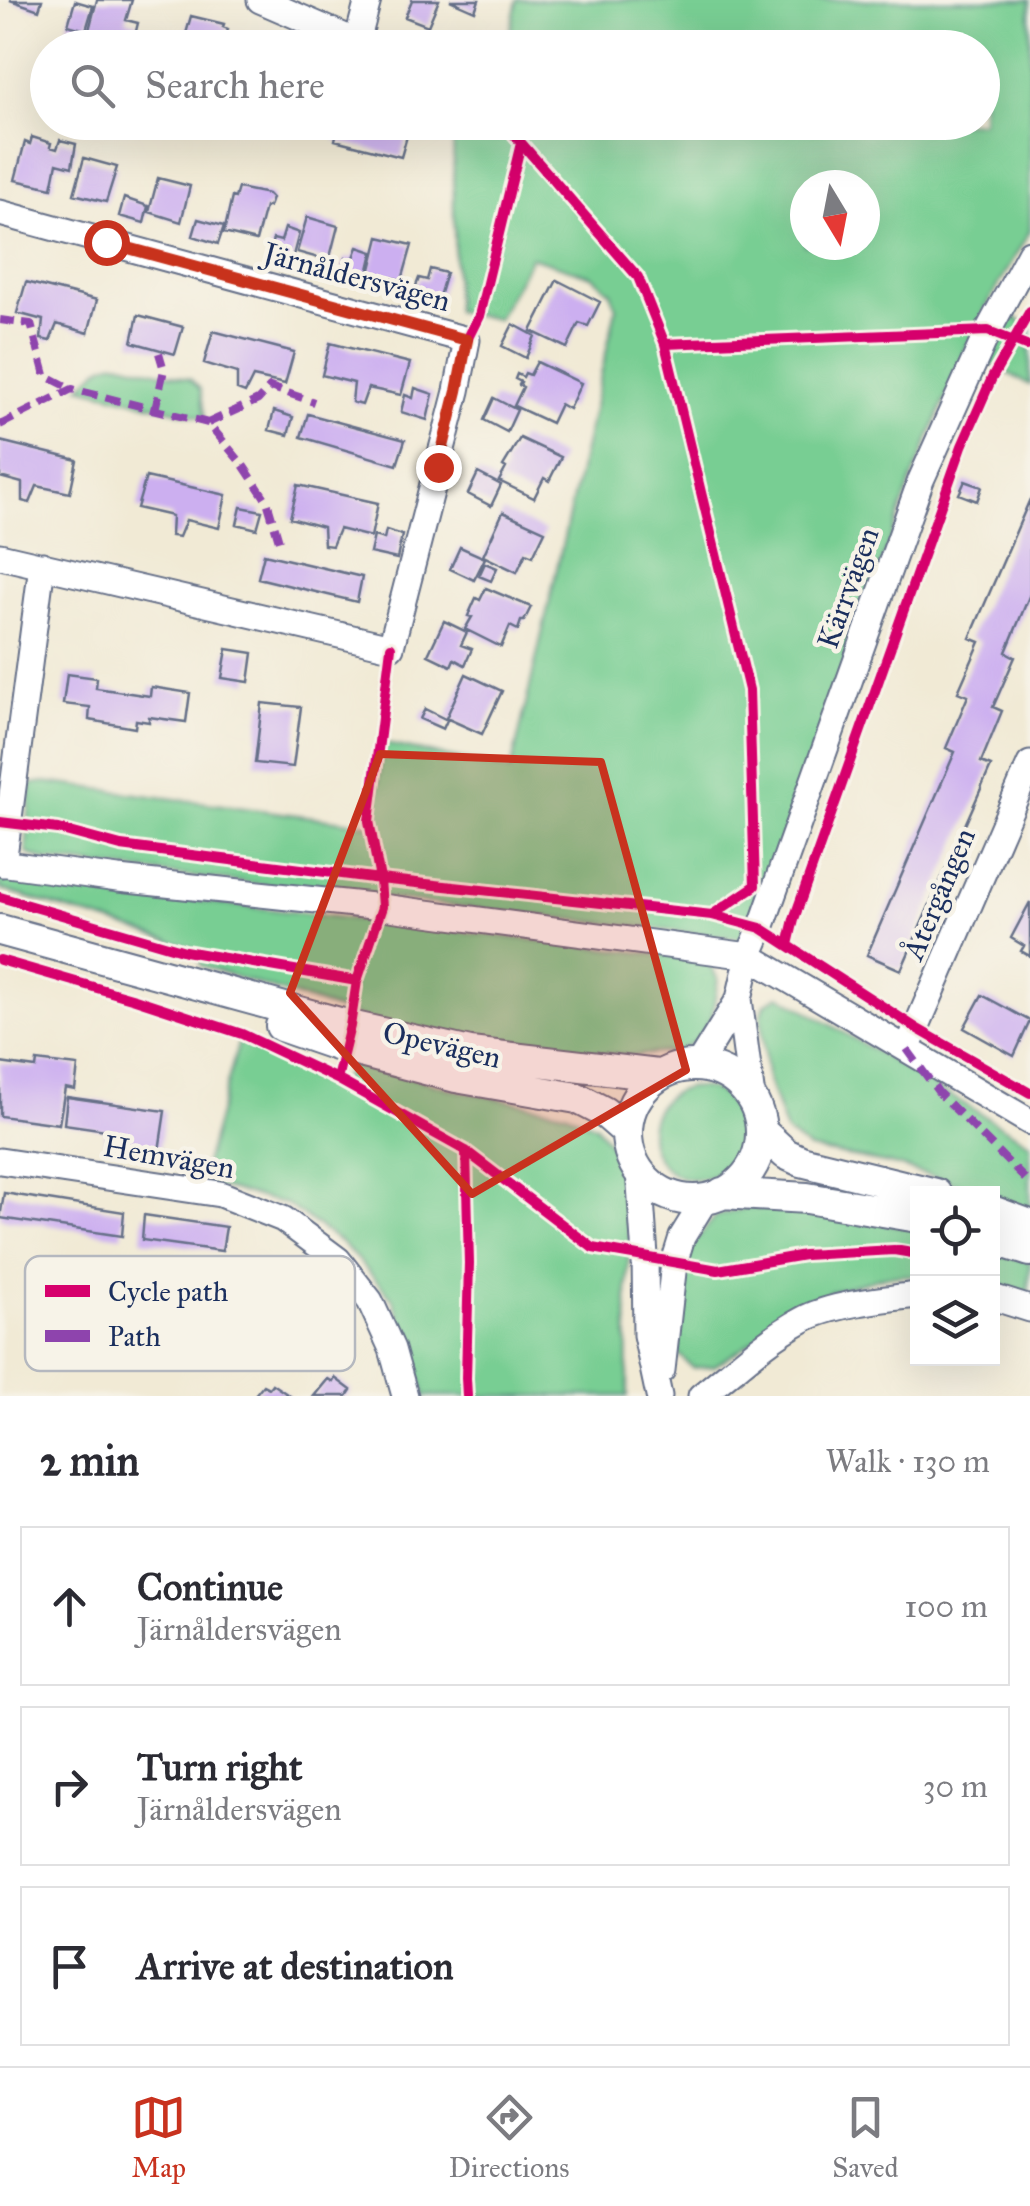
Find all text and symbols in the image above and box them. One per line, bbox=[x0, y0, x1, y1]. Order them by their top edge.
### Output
search box bbox=[30, 30, 1000, 140]
icon: search bbox=[65, 58, 120, 113]
text: Search here bbox=[145, 62, 325, 108]
north arrow bbox=[790, 170, 880, 260]
route start bbox=[84, 220, 130, 266]
street label: Järnåldersvägen bbox=[257, 234, 454, 319]
route end bbox=[416, 445, 462, 491]
street label: Kärrvägen bbox=[809, 522, 887, 654]
street label: Återgången bbox=[894, 823, 983, 967]
street label: Opevägen bbox=[380, 1014, 504, 1076]
street label: Hemvägen bbox=[101, 1128, 237, 1186]
map controls bbox=[910, 1186, 1000, 1366]
button: locate bbox=[910, 1186, 1000, 1276]
legend bbox=[25, 1256, 355, 1371]
text: Cycle path bbox=[108, 1274, 229, 1309]
button: layers bbox=[910, 1276, 1000, 1366]
text: Path bbox=[108, 1319, 161, 1354]
text: 2 min bbox=[40, 1435, 139, 1487]
text: Walk · 130 m bbox=[826, 1442, 990, 1481]
text: Continue bbox=[137, 1564, 283, 1610]
icon: ahead bbox=[42, 1579, 97, 1634]
text: 100 m bbox=[904, 1587, 988, 1626]
text: Järnåldersvägen bbox=[137, 1610, 342, 1649]
text: Turn right bbox=[137, 1744, 303, 1790]
icon: right bbox=[42, 1759, 97, 1814]
text: 30 m bbox=[923, 1767, 988, 1806]
text: Järnåldersvägen bbox=[137, 1790, 342, 1829]
icon: arrive bbox=[42, 1939, 97, 1994]
text: Arrive at destination bbox=[137, 1943, 454, 1989]
tab: Map bbox=[131, 2090, 186, 2185]
tab: Directions bbox=[449, 2090, 570, 2185]
tab: Saved bbox=[832, 2090, 899, 2185]

